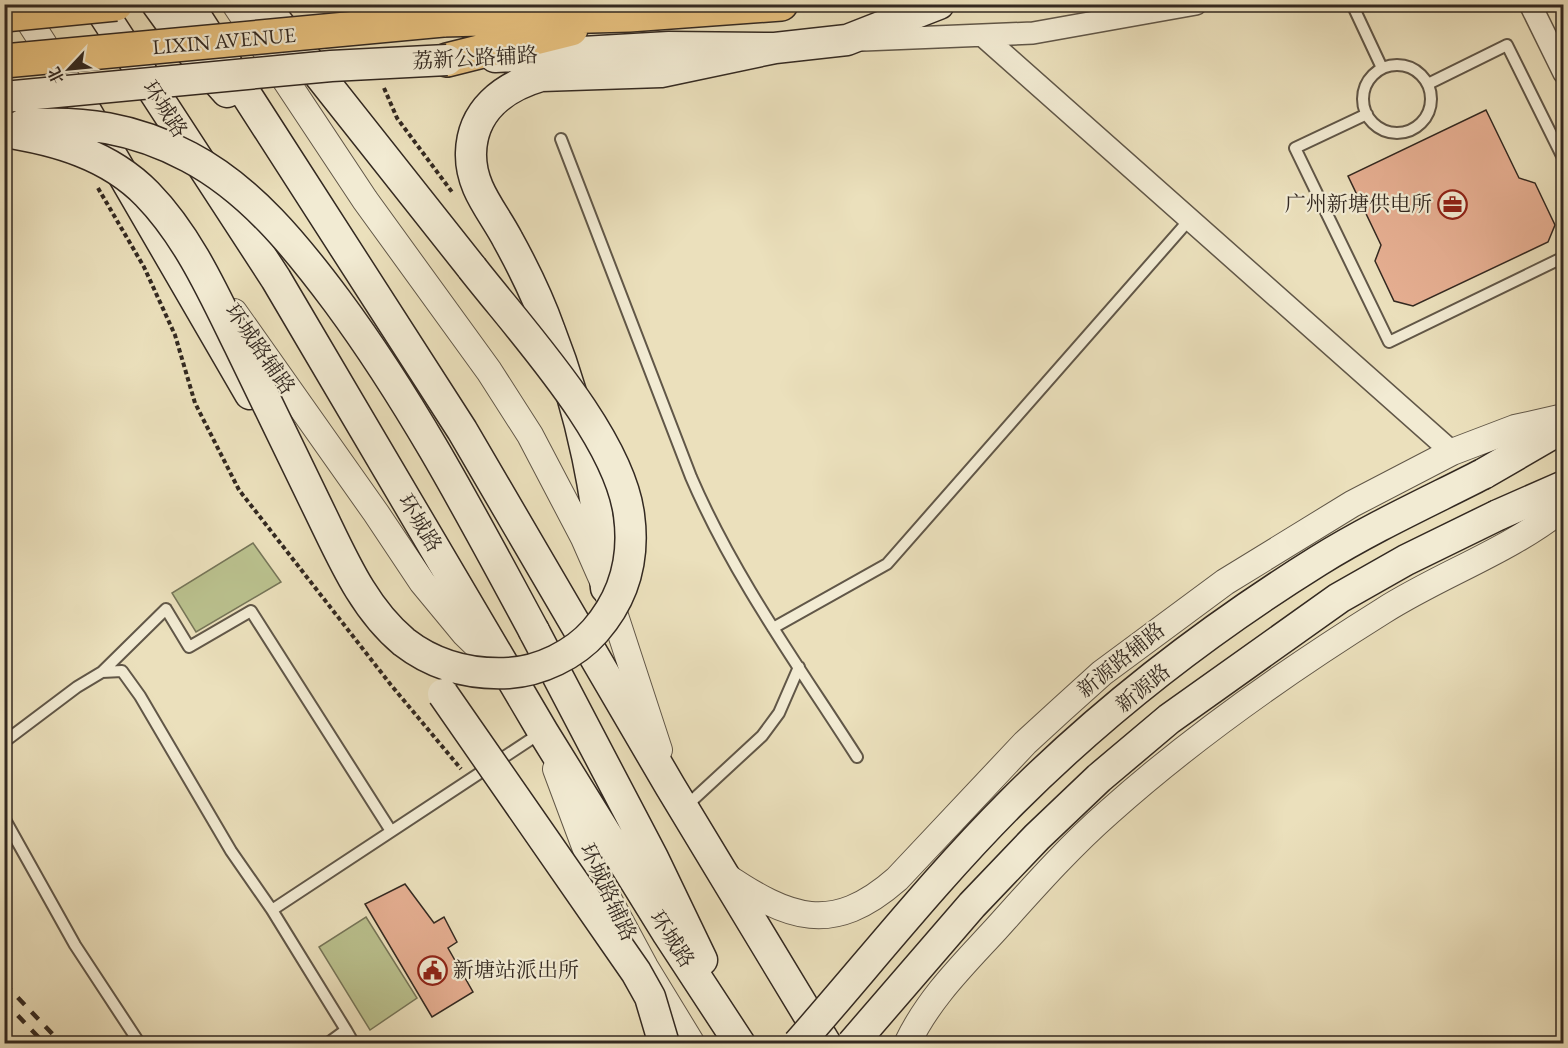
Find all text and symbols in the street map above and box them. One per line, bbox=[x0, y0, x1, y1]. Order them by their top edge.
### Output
street label: LIXIN AVENUE bbox=[151, 21, 297, 60]
north arrow bbox=[39, 39, 99, 99]
street label: 荔新公路辅路 bbox=[411, 41, 539, 74]
text: 北 bbox=[43, 64, 69, 87]
street label: 环城路 bbox=[137, 75, 194, 142]
office icon: 广州新塘供电所 bbox=[1437, 188, 1469, 220]
place label: 广州新塘供电所 bbox=[1285, 190, 1432, 217]
street label: 环城路辅路 bbox=[219, 298, 302, 399]
street label: 环城路 bbox=[393, 489, 448, 557]
street label: 新源路辅路 bbox=[1072, 617, 1170, 703]
street label: 新源路 bbox=[1111, 658, 1175, 718]
street label: 环城路辅路 bbox=[574, 839, 643, 945]
street label: 环城路 bbox=[644, 905, 701, 972]
public building icon: 新塘站派出所 bbox=[416, 954, 448, 986]
place label: 新塘站派出所 bbox=[453, 956, 579, 983]

